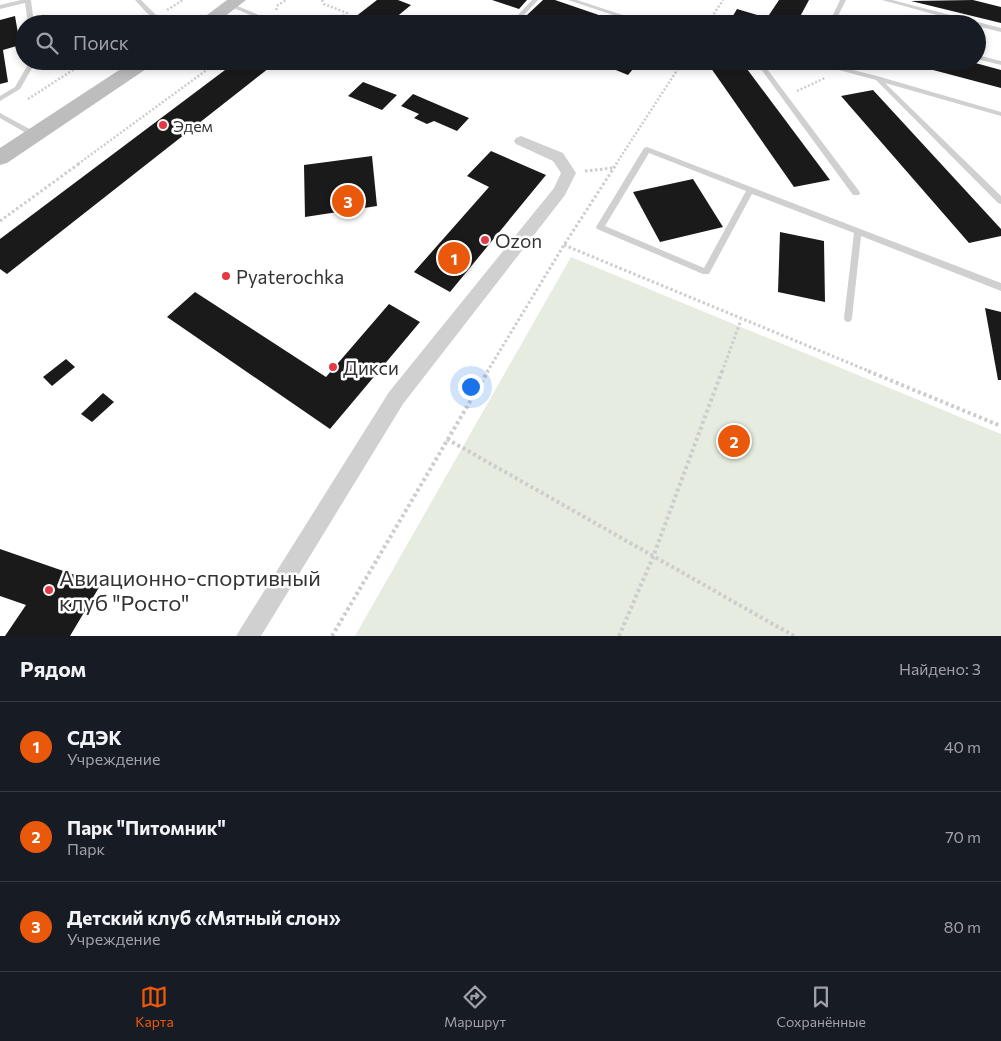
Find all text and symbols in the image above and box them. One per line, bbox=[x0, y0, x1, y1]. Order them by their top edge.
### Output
search box bbox=[15, 15, 986, 70]
icon: search bbox=[33, 29, 61, 57]
text: Поиск bbox=[73, 31, 129, 54]
place label: Эдем bbox=[173, 116, 213, 135]
marker: Эдем bbox=[157, 119, 169, 131]
pin: 3 bbox=[332, 182, 364, 220]
place label: Ozon bbox=[495, 229, 542, 252]
marker: Ozon bbox=[479, 234, 491, 246]
pin: 1 bbox=[438, 239, 470, 277]
place label: Pyaterochka bbox=[236, 265, 344, 288]
marker: Pyaterochka bbox=[220, 270, 232, 282]
place label: Дикси bbox=[343, 356, 399, 379]
marker: Дикси bbox=[327, 361, 339, 373]
your location bbox=[458, 374, 484, 400]
pin: 2 bbox=[718, 422, 750, 460]
place label: Авиационно-спортивный клуб "Росто" bbox=[59, 564, 321, 616]
marker: Авиационно-спортивный клуб "Росто" bbox=[43, 584, 55, 596]
text: Рядом bbox=[20, 656, 86, 681]
text: Найдено: 3 bbox=[899, 659, 981, 678]
text: СДЭК bbox=[67, 726, 122, 749]
text: 1 bbox=[32, 737, 40, 756]
text: 40 m bbox=[944, 737, 981, 756]
text: Учреждение bbox=[67, 749, 160, 768]
text: Парк "Питомник" bbox=[67, 816, 226, 839]
text: 2 bbox=[31, 827, 41, 846]
text: 70 m bbox=[945, 827, 981, 846]
text: Парк bbox=[67, 839, 105, 858]
text: Детский клуб «Мятный слон» bbox=[67, 906, 341, 929]
text: 3 bbox=[31, 917, 41, 936]
text: 80 m bbox=[944, 917, 981, 936]
text: Учреждение bbox=[67, 929, 160, 948]
tab: Карта bbox=[135, 983, 174, 1030]
tab: Маршрут bbox=[444, 983, 506, 1030]
tab: Сохранённые bbox=[776, 983, 866, 1030]

